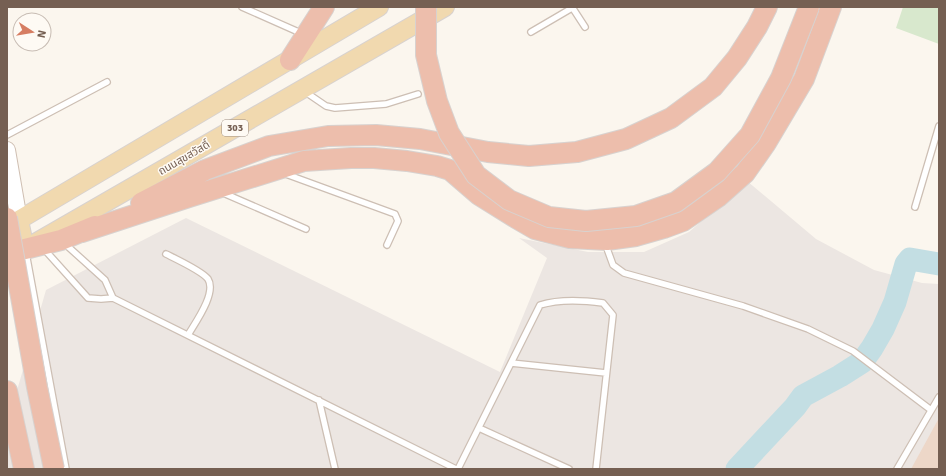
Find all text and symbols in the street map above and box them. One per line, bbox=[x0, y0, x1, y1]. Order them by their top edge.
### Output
north arrow bbox=[12, 12, 52, 52]
text: N bbox=[34, 29, 48, 39]
road number: 303 bbox=[222, 120, 248, 136]
street label: ถนนสุขสวัสดิ์ bbox=[156, 138, 212, 178]

